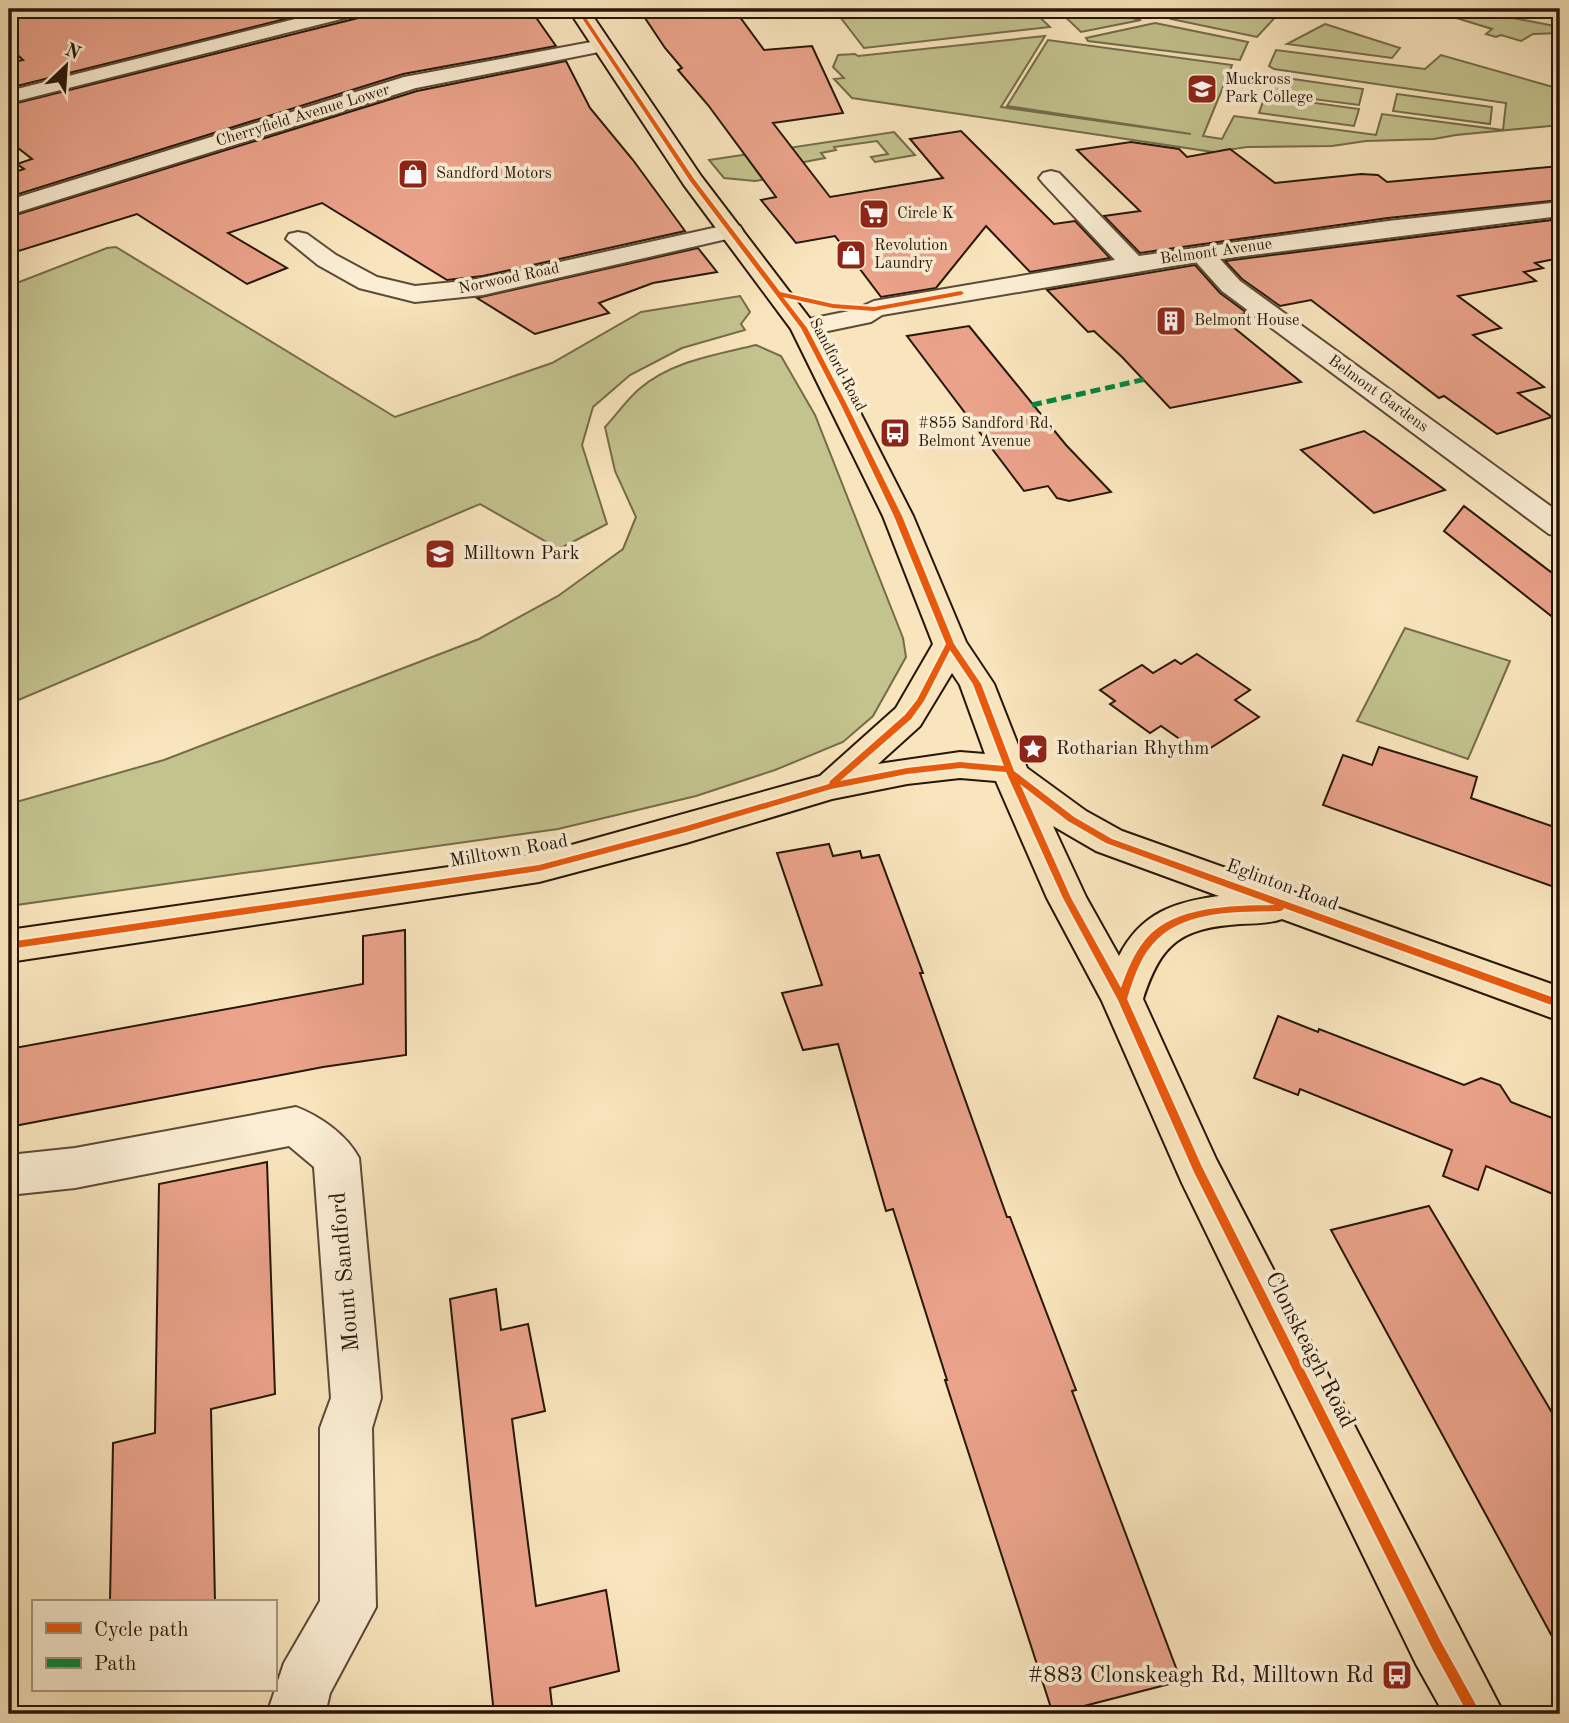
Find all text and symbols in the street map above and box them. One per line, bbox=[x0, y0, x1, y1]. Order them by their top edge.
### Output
north arrow bbox=[32, 32, 102, 102]
text: N bbox=[62, 41, 83, 65]
school or university icon: Muckross Park College bbox=[1185, 72, 1219, 106]
place label: Muckross Park College bbox=[1225, 72, 1313, 106]
street label: Cherryfield Avenue Lower bbox=[214, 82, 392, 150]
shop icon: Sandford Motors bbox=[396, 157, 430, 191]
place label: Sandford Motors bbox=[436, 166, 552, 182]
supermarket icon: Circle K bbox=[857, 197, 891, 231]
place label: Circle K bbox=[897, 206, 954, 222]
street label: Belmont Avenue bbox=[1159, 236, 1273, 268]
shop icon: Revolution Laundry bbox=[834, 238, 868, 272]
place label: Revolution Laundry bbox=[874, 238, 948, 272]
street label: Norwood Road bbox=[457, 260, 561, 298]
building icon: Belmont House bbox=[1154, 304, 1188, 338]
place label: Belmont House bbox=[1194, 313, 1299, 329]
street label: Sandford Road bbox=[806, 316, 868, 414]
street label: Belmont Gardens bbox=[1325, 352, 1431, 436]
bus stop icon: #855 Sandford Rd, Belmont Avenue bbox=[878, 416, 912, 450]
place label: #855 Sandford Rd, Belmont Avenue bbox=[918, 416, 1053, 450]
school or university icon: Milltown Park bbox=[423, 537, 457, 571]
place label: Milltown Park bbox=[463, 545, 580, 564]
place icon: Rotharian Rhythm bbox=[1016, 732, 1050, 766]
place label: Rotharian Rhythm bbox=[1056, 740, 1209, 759]
street label: Milltown Road bbox=[448, 832, 570, 872]
street label: Eglinton Road bbox=[1223, 857, 1341, 915]
street label: Mount Sandford bbox=[327, 1191, 363, 1353]
street label: Clonskeagh Road bbox=[1261, 1268, 1359, 1432]
legend bbox=[32, 1600, 276, 1692]
text: Cycle path bbox=[94, 1620, 189, 1641]
text: Path bbox=[94, 1654, 137, 1675]
bus stop icon: #883 Clonskeagh Rd, Milltown Rd bbox=[1380, 1658, 1414, 1692]
place label: #883 Clonskeagh Rd, Milltown Rd bbox=[1028, 1664, 1374, 1687]

